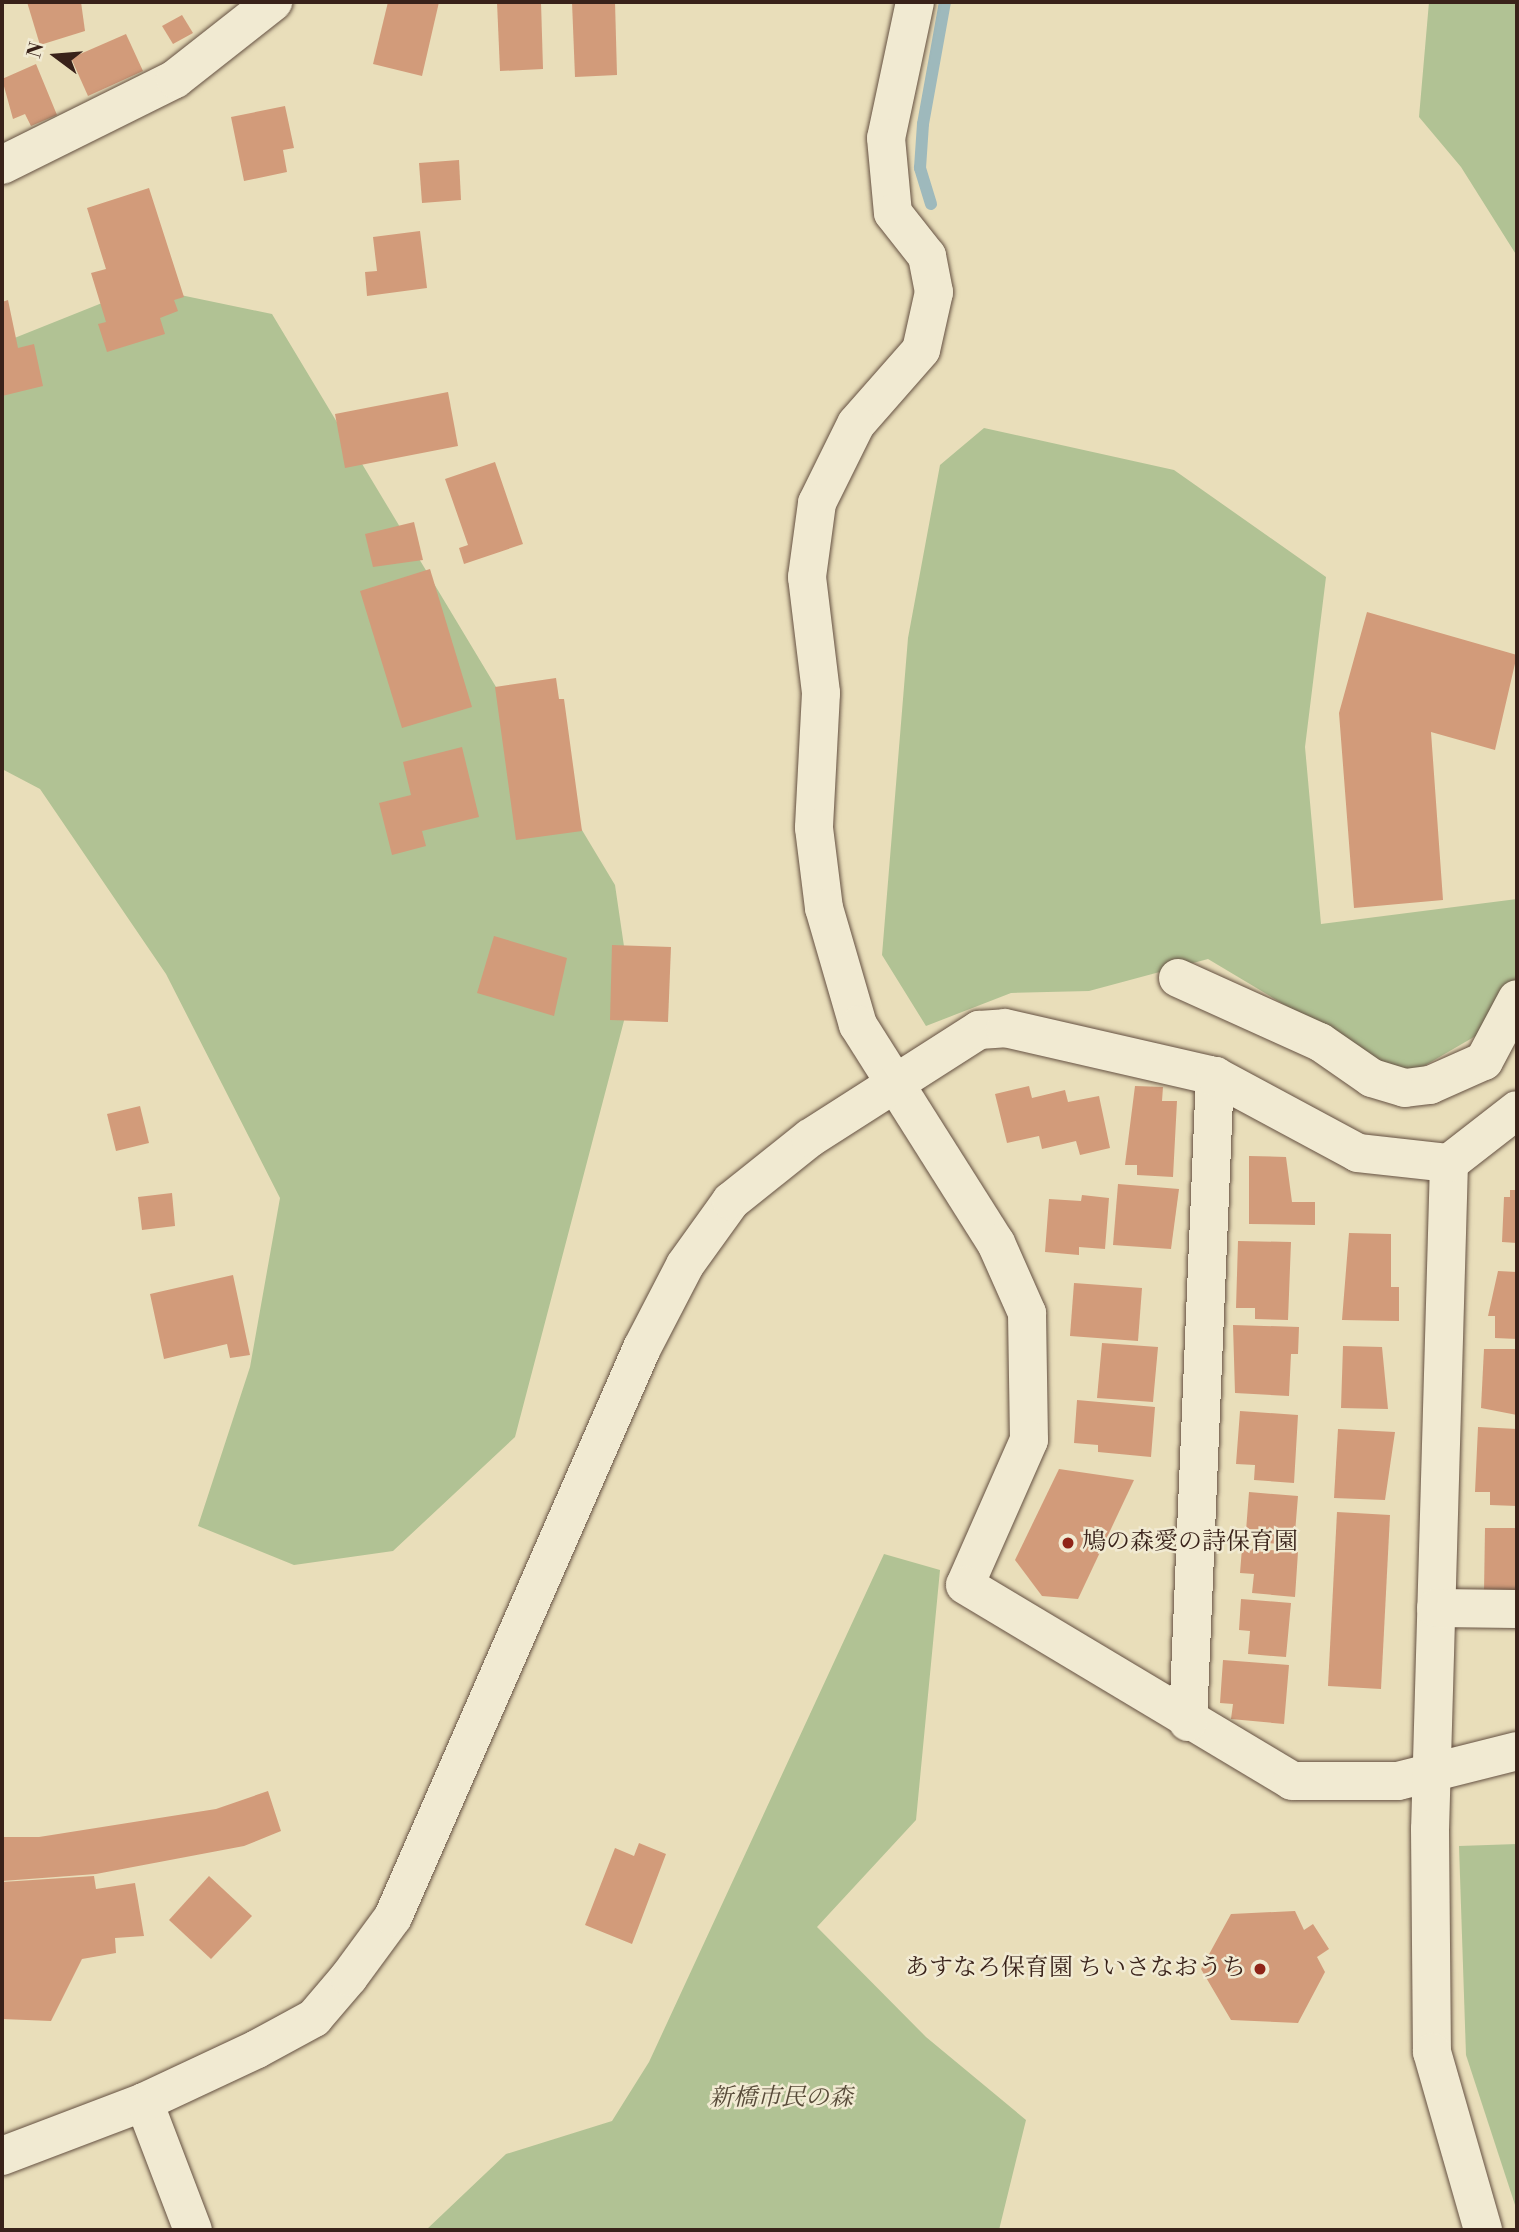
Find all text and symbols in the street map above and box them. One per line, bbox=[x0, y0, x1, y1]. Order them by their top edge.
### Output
north arrow bbox=[21, 21, 91, 91]
text: N bbox=[22, 40, 49, 61]
place label: 鳩の森愛の詩保育園 bbox=[1082, 1529, 1298, 1557]
marker: 鳩の森愛の詩保育園 bbox=[1060, 1535, 1076, 1551]
place label: あすなろ保育園 ちいさなおうち bbox=[905, 1955, 1246, 1983]
marker: あすなろ保育園 ちいさなおうち bbox=[1252, 1961, 1268, 1977]
park label: 新橋市民の森 bbox=[709, 2085, 853, 2113]

